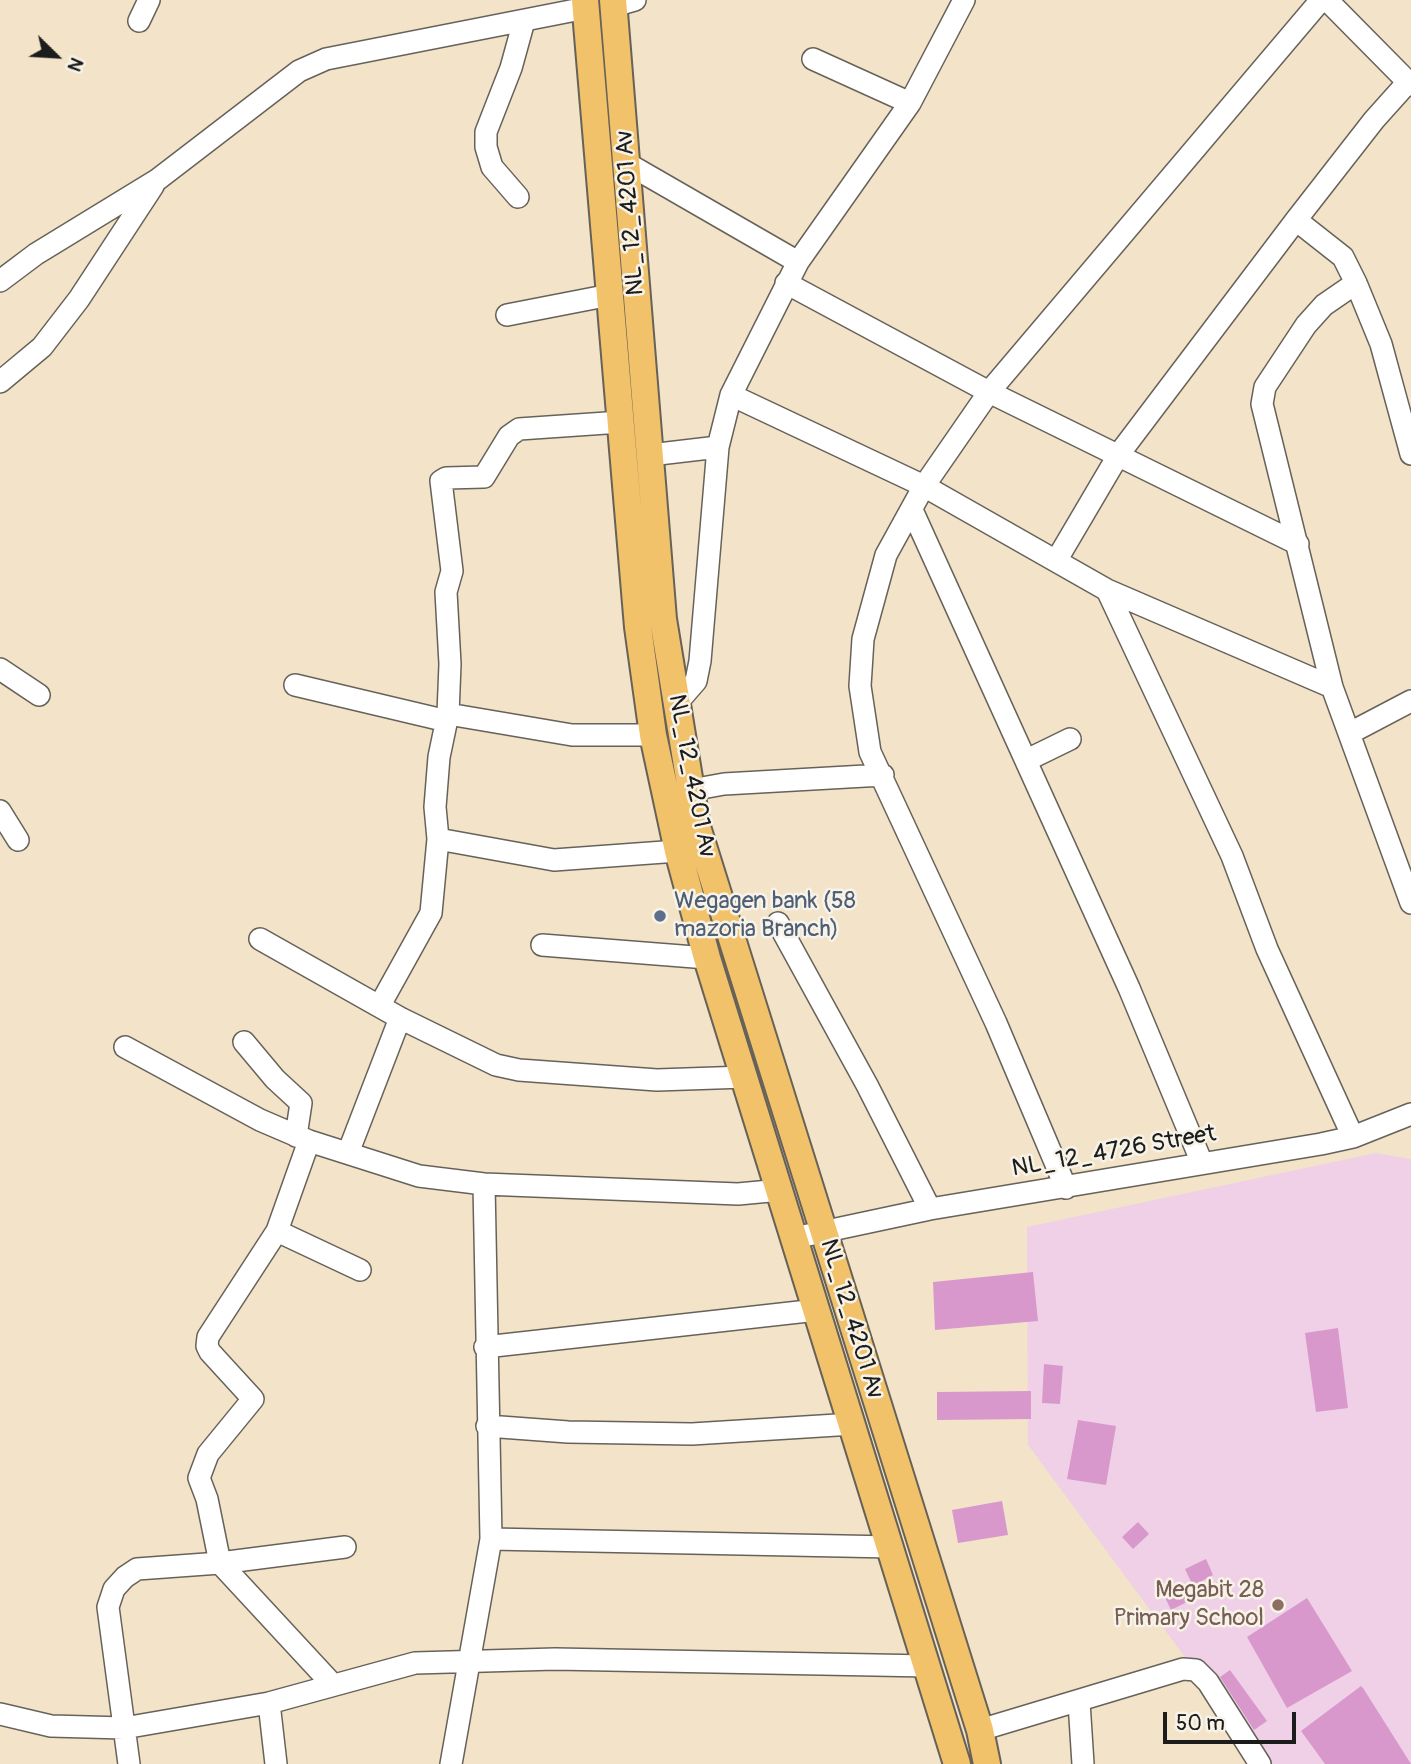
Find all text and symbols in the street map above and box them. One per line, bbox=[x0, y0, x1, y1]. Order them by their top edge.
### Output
north arrow bbox=[21, 21, 91, 91]
text: N bbox=[62, 54, 89, 75]
street label: NL_12_4201 Av bbox=[611, 129, 651, 297]
street label: NL_12_4201 Av bbox=[661, 692, 721, 860]
place label: Wegagen bank (58 mazoria Branch) bbox=[674, 888, 856, 944]
marker: Wegagen bank (58 mazoria Branch) bbox=[652, 908, 668, 924]
street label: NL_12_4726 Street bbox=[1010, 1120, 1218, 1184]
street label: NL_12_4201 Av bbox=[813, 1236, 889, 1402]
place label: Megabit 28 Primary School bbox=[1114, 1577, 1264, 1633]
marker: Megabit 28 Primary School bbox=[1270, 1597, 1286, 1613]
scale bar bbox=[1166, 1698, 1299, 1742]
text: 50 m bbox=[1176, 1710, 1225, 1737]

